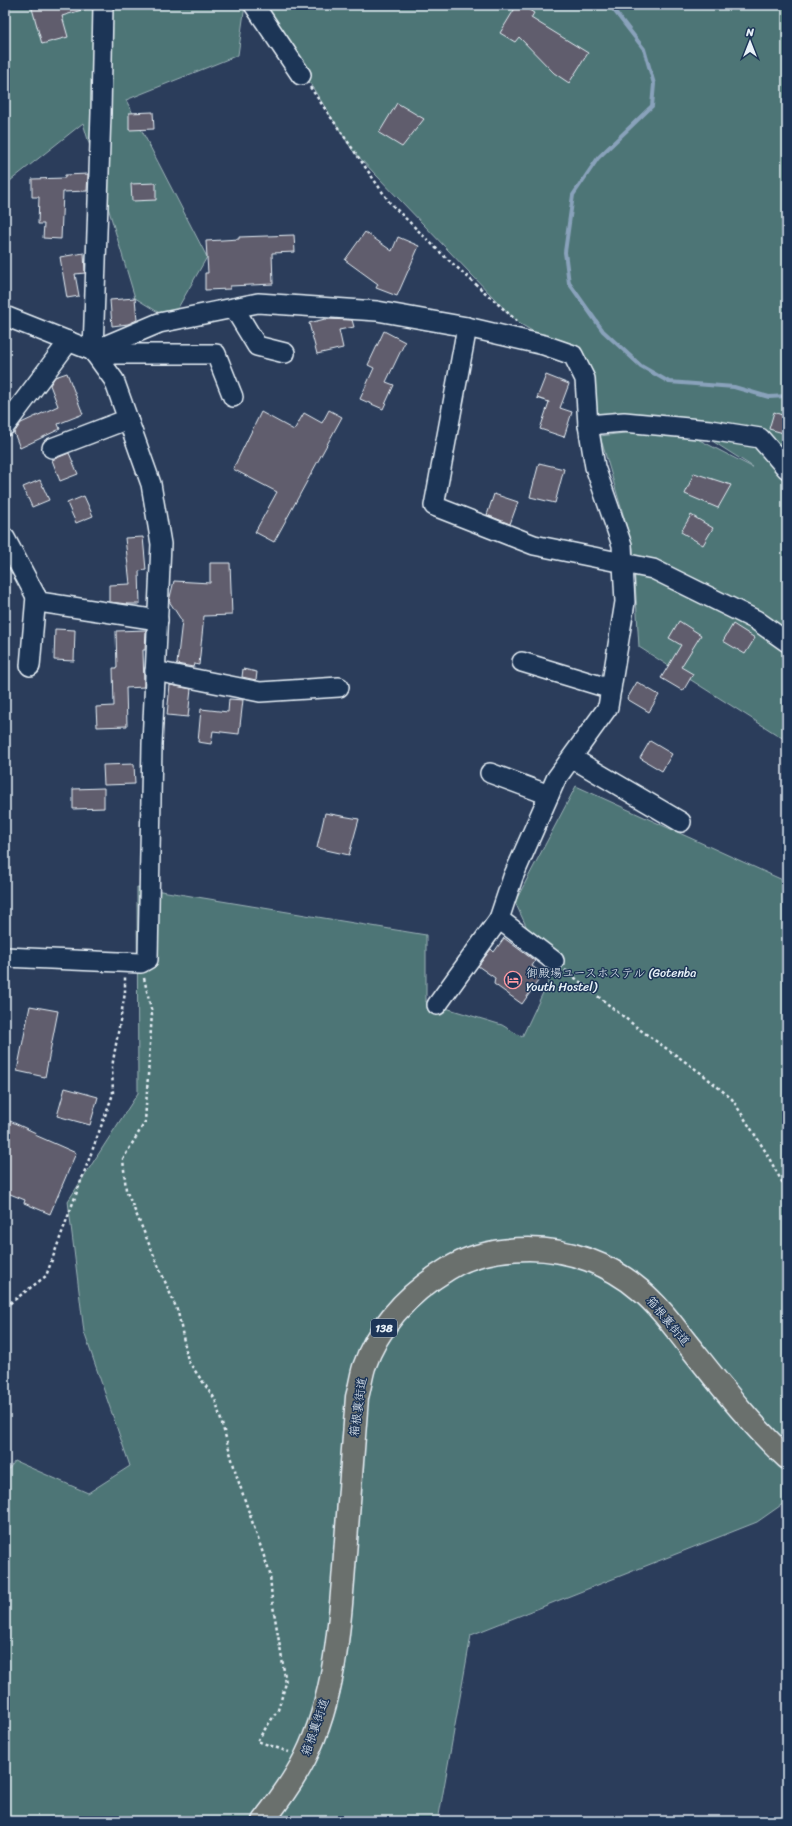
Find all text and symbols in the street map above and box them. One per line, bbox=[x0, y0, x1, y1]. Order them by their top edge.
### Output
north arrow bbox=[730, 22, 770, 62]
text: N bbox=[745, 23, 754, 42]
place label: 御殿場ユースホステル (Gotenba Youth Hostel) bbox=[526, 962, 696, 998]
hotel icon: 御殿場ユースホステル (Gotenba Youth Hostel) bbox=[503, 970, 523, 990]
street label: 箱根裏街道 bbox=[640, 1291, 696, 1351]
road number: 138 bbox=[371, 1319, 397, 1337]
street label: 箱根裏街道 bbox=[343, 1376, 373, 1438]
street label: 箱根裏街道 bbox=[295, 1695, 335, 1759]

